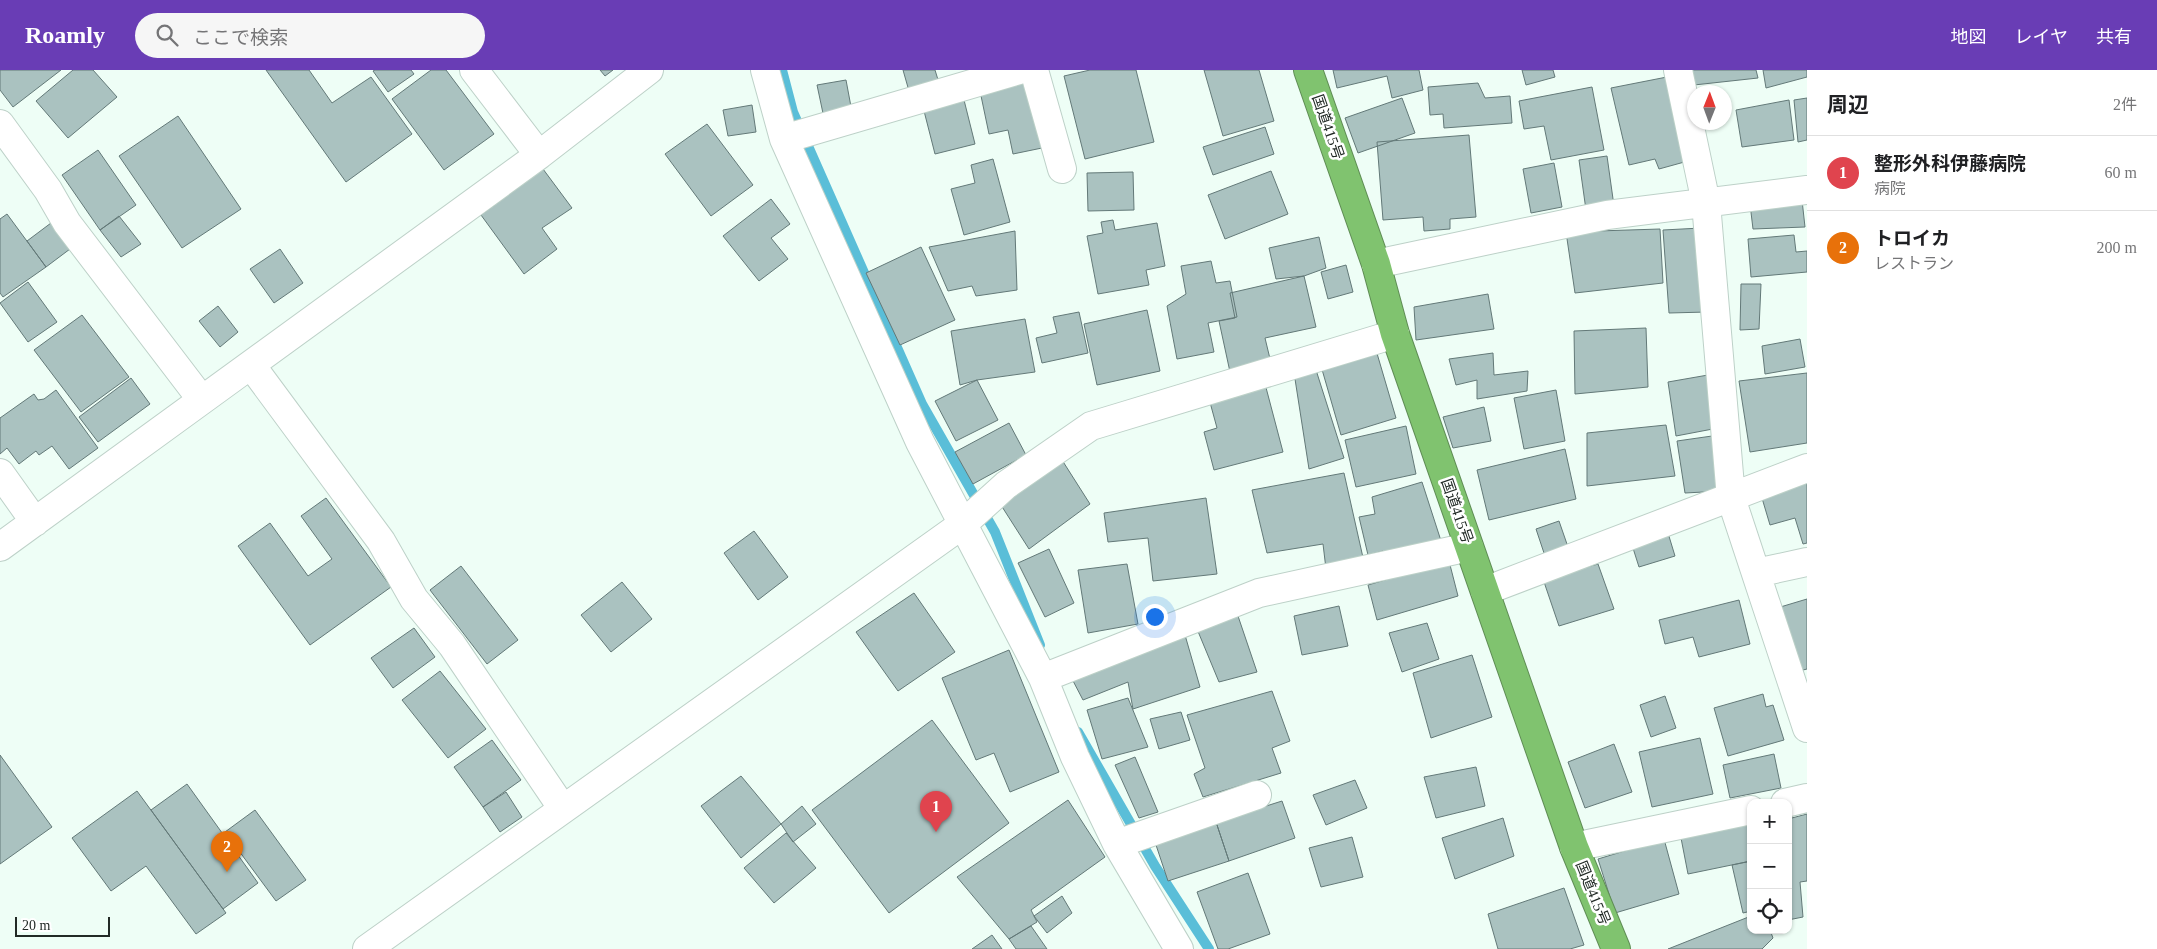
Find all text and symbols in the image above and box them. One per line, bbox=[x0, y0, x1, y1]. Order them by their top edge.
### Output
search box bbox=[135, 13, 485, 58]
icon: search bbox=[153, 21, 181, 49]
text: Roamly bbox=[25, 22, 105, 48]
text: ここで検索 bbox=[193, 27, 288, 48]
text: 地図 bbox=[1951, 27, 1987, 47]
text: レイヤ bbox=[2015, 27, 2068, 47]
text: 共有 bbox=[2096, 27, 2132, 47]
north arrow bbox=[1687, 85, 1732, 130]
street label: 国道415号 bbox=[1309, 92, 1347, 162]
text: 周辺 bbox=[1827, 93, 1869, 117]
text: 2件 bbox=[2113, 96, 2137, 113]
text: 整形外科伊藤病院 bbox=[1874, 153, 2026, 174]
text: 1 bbox=[1839, 164, 1847, 181]
text: 60 m bbox=[2105, 164, 2137, 181]
text: 病院 bbox=[1874, 180, 1906, 197]
text: トロイカ bbox=[1874, 228, 1950, 249]
text: 2 bbox=[1839, 239, 1847, 256]
text: 200 m bbox=[2097, 239, 2137, 256]
text: レストラン bbox=[1874, 255, 1954, 272]
street label: 国道415号 bbox=[1438, 476, 1476, 546]
your location bbox=[1142, 604, 1168, 630]
pin: 1 bbox=[920, 791, 952, 832]
map controls bbox=[1747, 799, 1792, 934]
button: + bbox=[1747, 799, 1792, 844]
pin: 2 bbox=[211, 831, 243, 872]
button: − bbox=[1747, 844, 1792, 889]
street label: 国道415号 bbox=[1573, 859, 1613, 927]
button: locate bbox=[1747, 889, 1792, 934]
scale bar bbox=[15, 914, 110, 937]
text: 20 m bbox=[22, 918, 50, 933]

